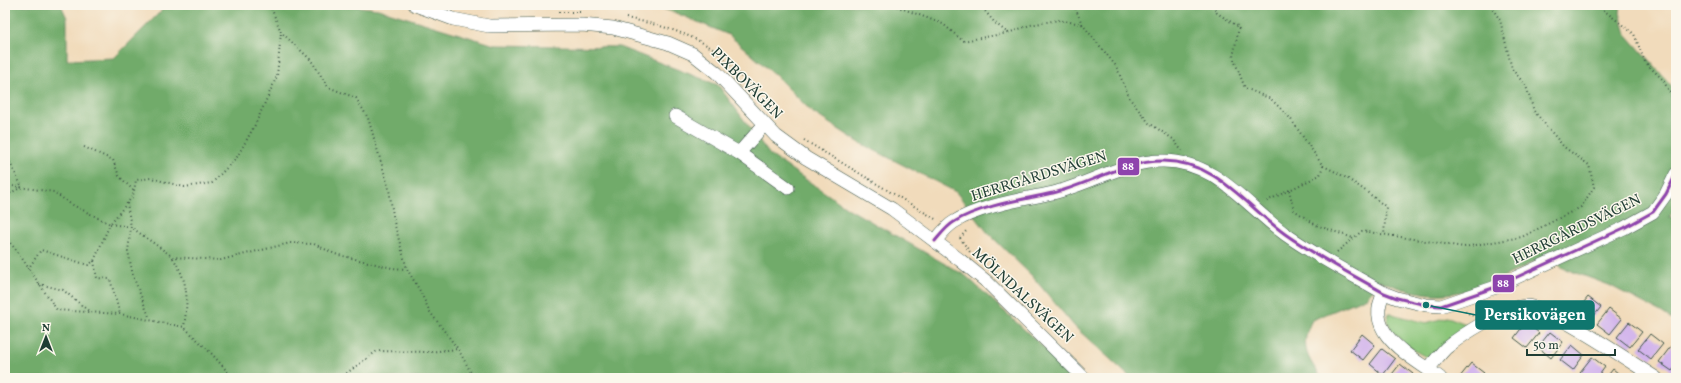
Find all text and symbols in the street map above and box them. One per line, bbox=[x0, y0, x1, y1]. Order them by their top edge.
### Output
street label: PIXBOVÄGEN bbox=[705, 43, 787, 125]
street label: HERRGÅRDSVÄGEN bbox=[969, 146, 1109, 208]
line badge: 88 bbox=[1117, 157, 1140, 176]
text: 88 bbox=[1122, 160, 1134, 175]
street label: HERRGÅRDSVÄGEN bbox=[1509, 190, 1645, 270]
street label: MÖLNDALSVÄGEN bbox=[967, 243, 1077, 349]
line badge: 88 bbox=[1492, 274, 1515, 293]
text: 88 bbox=[1497, 277, 1509, 292]
callout: Persikovägen bbox=[1476, 301, 1594, 329]
text: Persikovägen bbox=[1484, 305, 1586, 327]
north arrow bbox=[26, 317, 66, 357]
text: N bbox=[42, 321, 50, 336]
scale bar bbox=[1527, 331, 1615, 357]
text: 50 m bbox=[1533, 338, 1559, 354]

